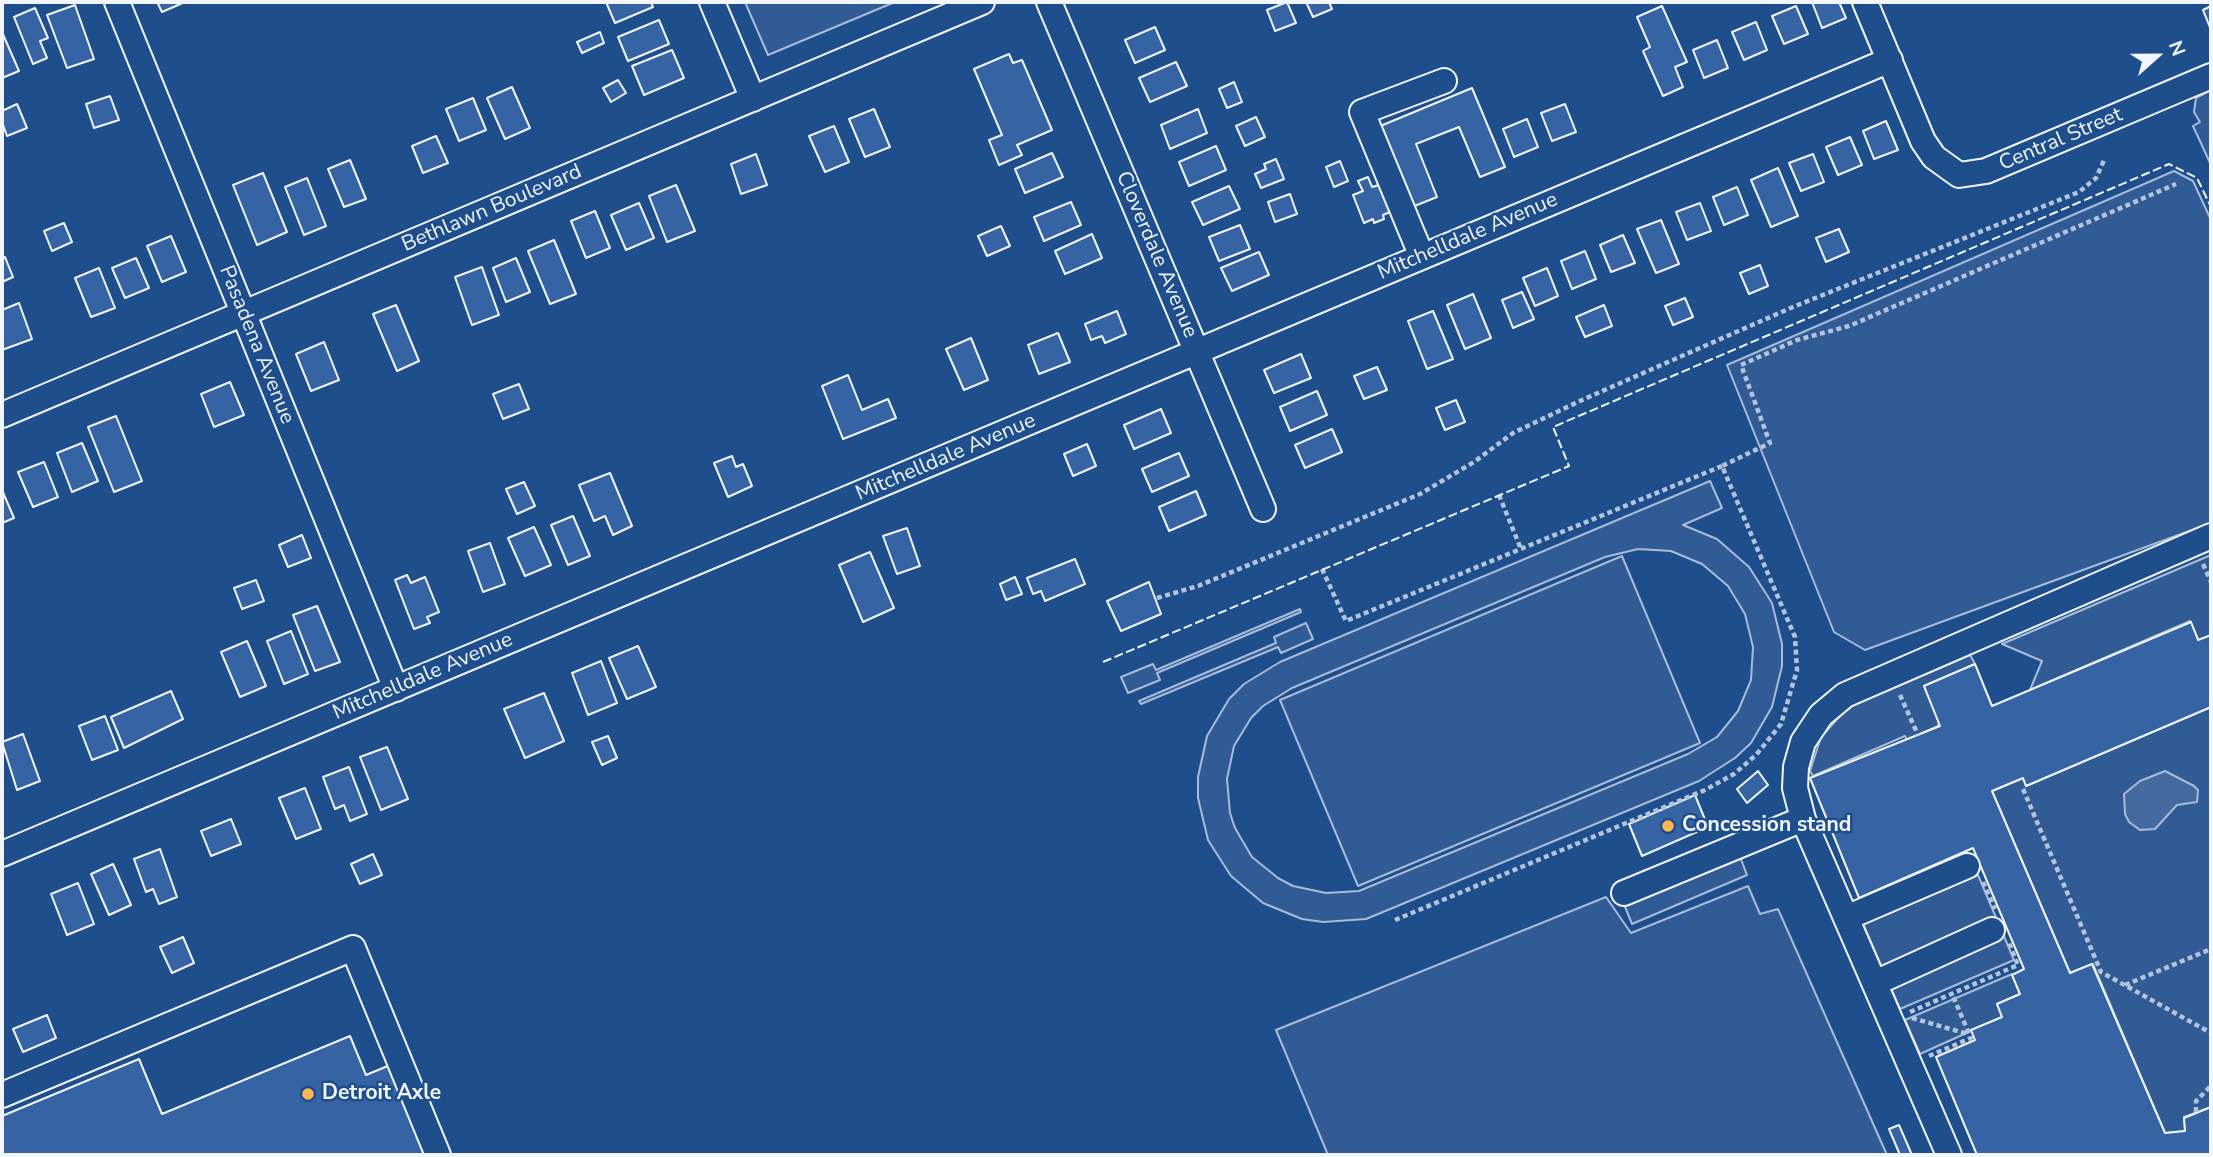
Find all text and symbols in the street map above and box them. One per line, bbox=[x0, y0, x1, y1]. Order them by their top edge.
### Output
north arrow bbox=[2122, 21, 2192, 91]
text: N bbox=[2162, 37, 2191, 60]
street label: Central Street bbox=[1996, 103, 2126, 177]
street label: Bethlawn Boulevard bbox=[398, 160, 586, 258]
street label: Cloverdale Avenue bbox=[1110, 168, 1202, 342]
street label: Mitchelldale Avenue bbox=[1374, 188, 1562, 286]
street label: Pasadena Avenue bbox=[213, 262, 299, 428]
street label: Mitchelldale Avenue bbox=[852, 409, 1040, 507]
street label: Mitchelldale Avenue bbox=[329, 628, 517, 726]
place label: Concession stand bbox=[1682, 813, 1851, 839]
marker: Concession stand bbox=[1660, 818, 1676, 834]
place label: Detroit Axle bbox=[322, 1081, 441, 1107]
marker: Detroit Axle bbox=[300, 1086, 316, 1102]

